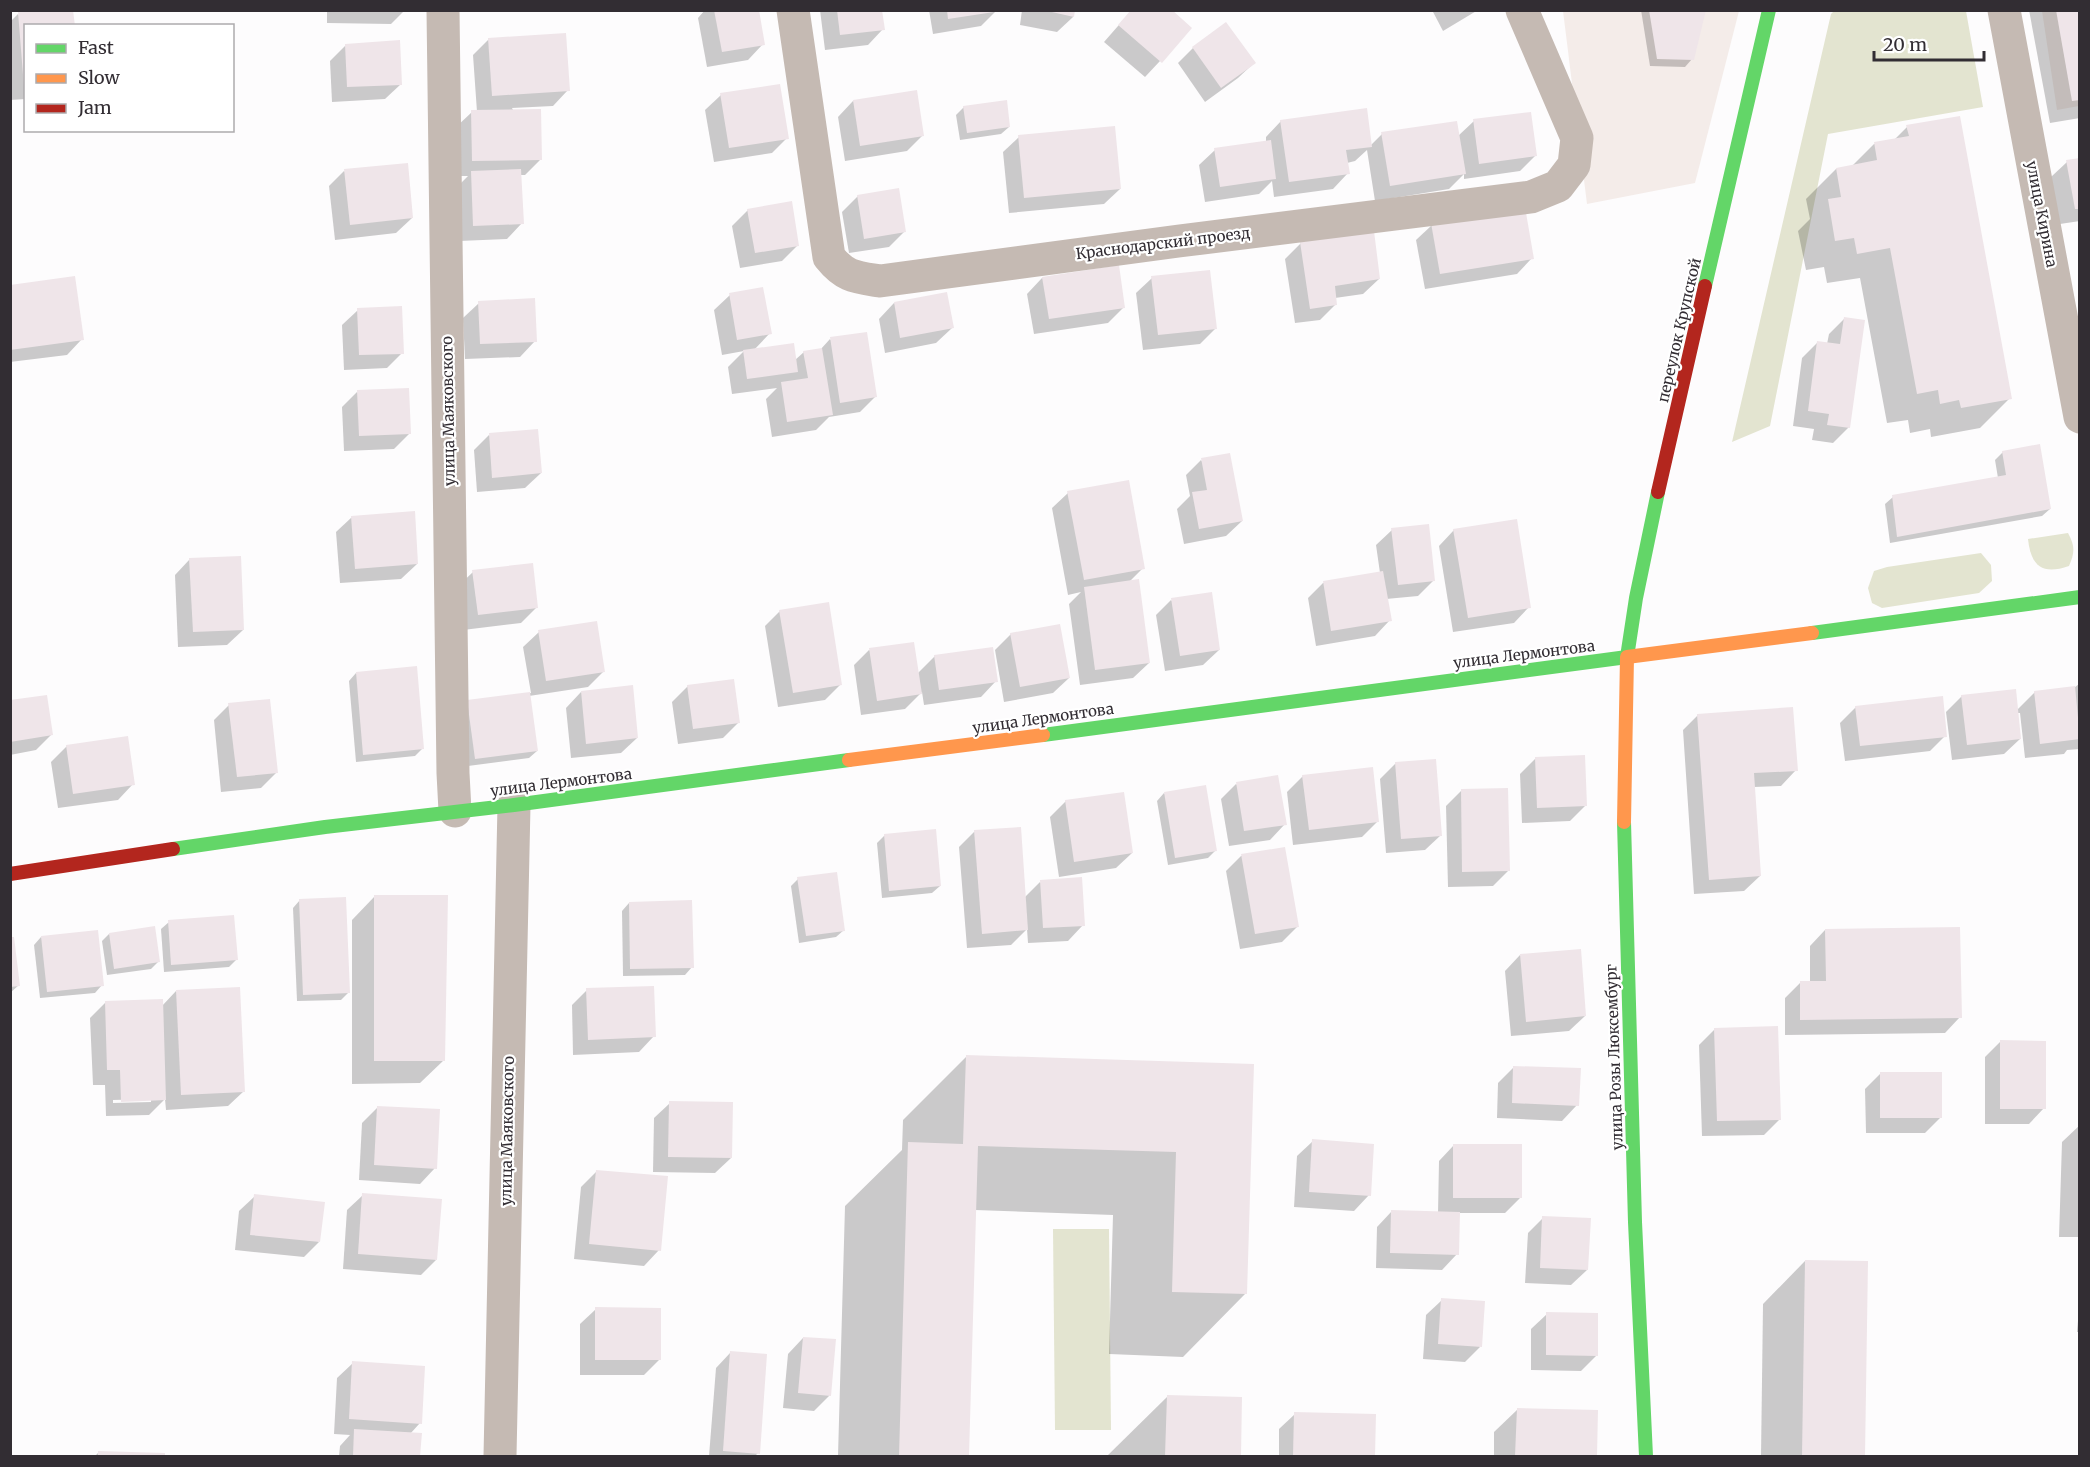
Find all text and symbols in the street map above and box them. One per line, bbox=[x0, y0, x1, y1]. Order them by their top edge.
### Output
legend bbox=[24, 24, 234, 132]
scale bar bbox=[1874, 24, 1984, 62]
text: 20 m bbox=[1883, 33, 1927, 56]
text: Fast bbox=[78, 36, 114, 59]
text: Slow bbox=[78, 66, 121, 89]
text: Jam bbox=[77, 96, 112, 119]
street label: улица Кирина bbox=[2022, 159, 2062, 269]
street label: Краснодарский проезд bbox=[1075, 223, 1251, 263]
street label: переулок Крупской bbox=[1653, 256, 1705, 404]
street label: улица Маяковского bbox=[437, 336, 459, 486]
street label: улица Лермонтова bbox=[1452, 636, 1596, 672]
street label: улица Лермонтова bbox=[971, 699, 1115, 737]
street label: улица Лермонтова bbox=[489, 764, 633, 800]
street label: улица Розы Люксембург bbox=[1601, 963, 1627, 1150]
street label: улица Маяковского bbox=[496, 1056, 518, 1206]

